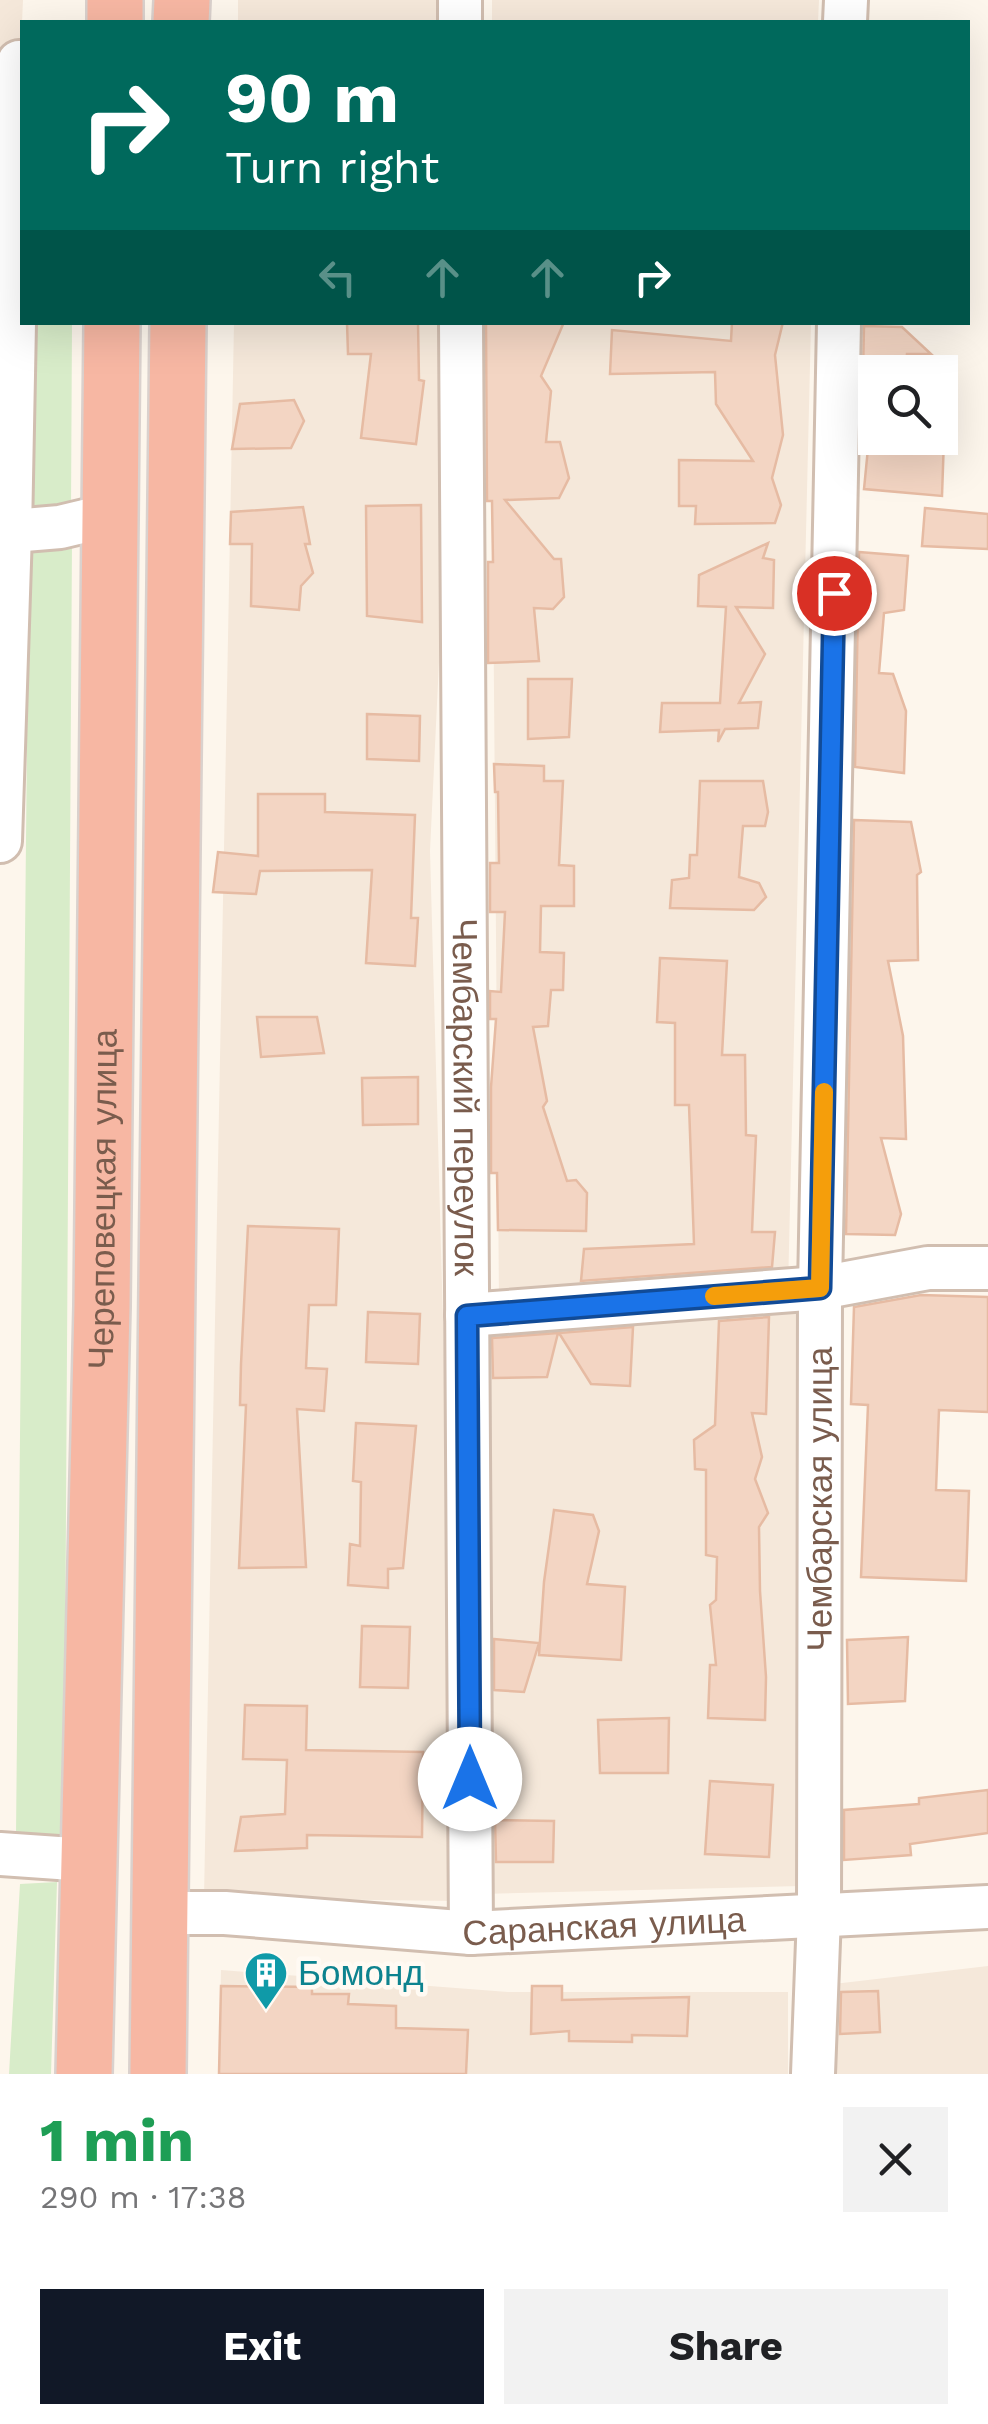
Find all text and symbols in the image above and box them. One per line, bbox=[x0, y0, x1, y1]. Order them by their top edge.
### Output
text: 90 m bbox=[225, 57, 399, 139]
icon: right bbox=[60, 60, 190, 190]
text: Turn right bbox=[225, 141, 439, 194]
icon: left bbox=[310, 250, 365, 305]
icon: ahead bbox=[415, 250, 470, 305]
icon: ahead bbox=[520, 250, 575, 305]
icon: right bbox=[625, 250, 680, 305]
map controls bbox=[858, 355, 958, 455]
button: search bbox=[858, 355, 958, 455]
pin bbox=[792, 551, 877, 636]
icon: arrive bbox=[807, 566, 862, 621]
street label: Чембарский переулок bbox=[444, 918, 488, 1277]
street label: Череповецкая улица bbox=[80, 1028, 126, 1370]
street label: Чембарская улица bbox=[798, 1346, 841, 1652]
position arrow bbox=[418, 1727, 522, 1831]
street label: Саранская улица bbox=[461, 1898, 747, 1954]
building icon: Бомонд bbox=[243, 1950, 289, 2011]
place label: Бомонд bbox=[298, 1952, 424, 1994]
text: 1 min bbox=[40, 2105, 194, 2176]
button: close bbox=[843, 2107, 948, 2212]
text: 290 m · 17:38 bbox=[40, 2178, 246, 2216]
button: Exit bbox=[40, 2289, 484, 2404]
button: Share bbox=[504, 2289, 948, 2404]

